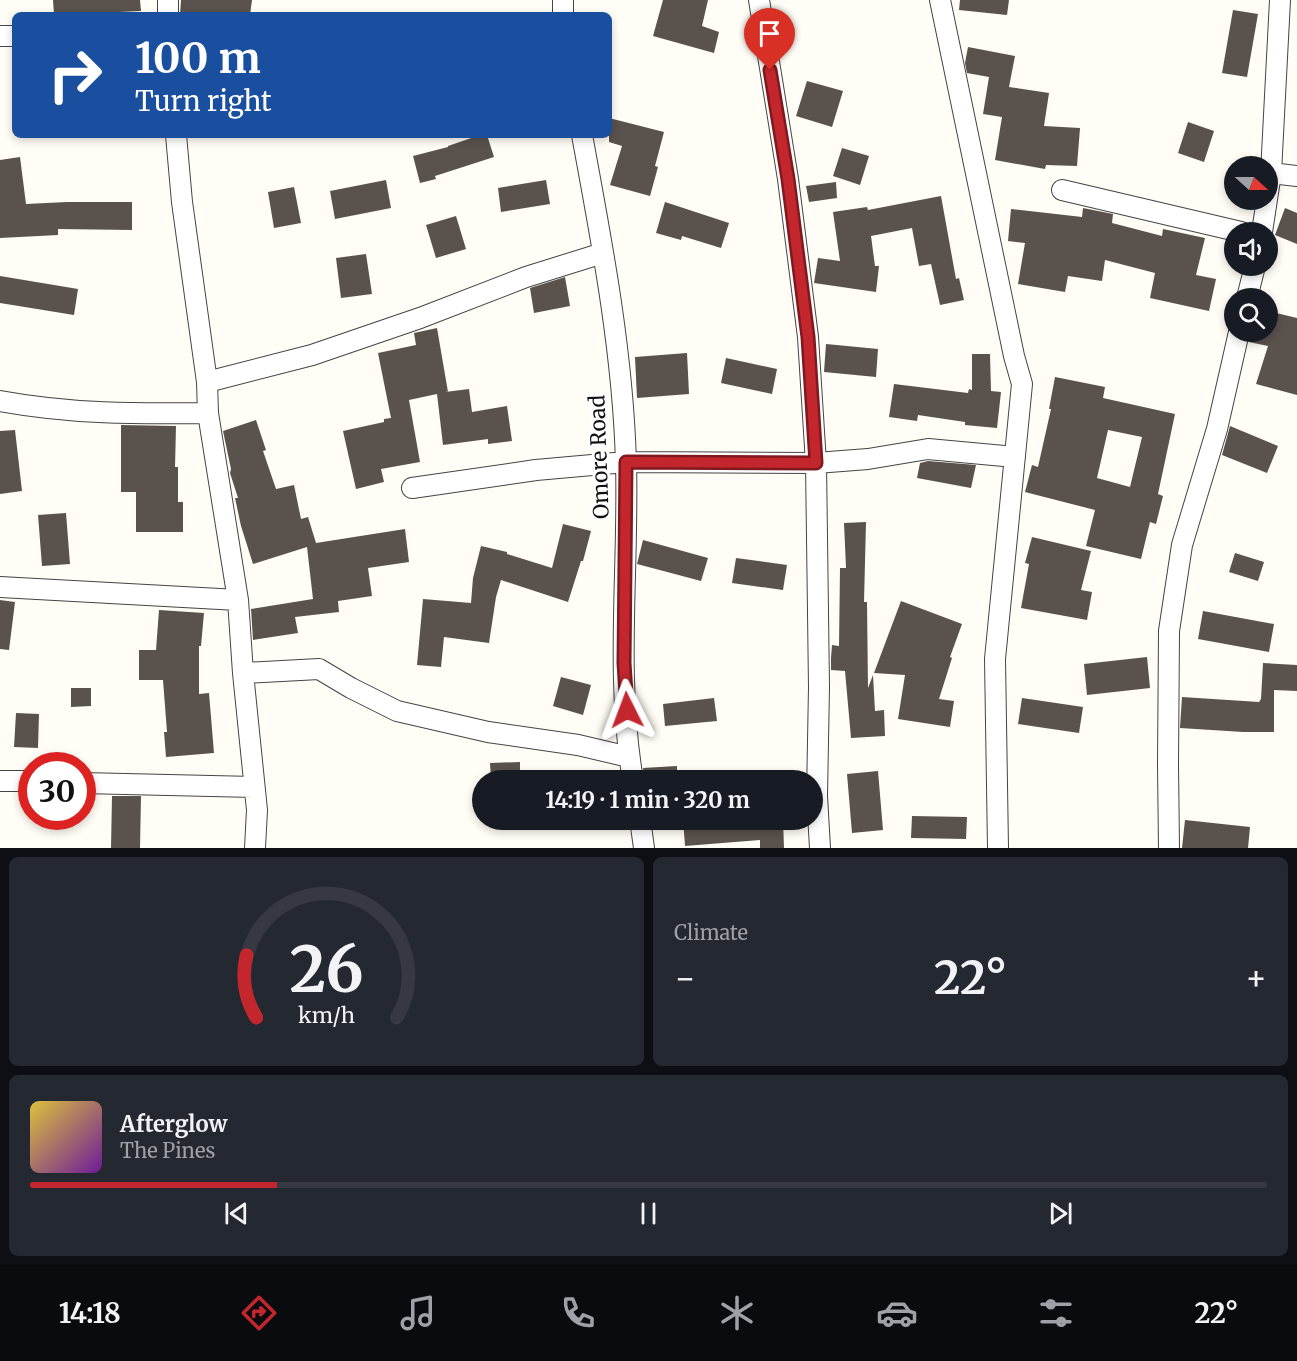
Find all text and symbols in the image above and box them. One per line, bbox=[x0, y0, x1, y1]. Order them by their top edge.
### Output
pin bbox=[744, 8, 795, 70]
icon: arrive bbox=[753, 17, 786, 50]
text: 100 m bbox=[135, 32, 261, 84]
icon: right bbox=[36, 36, 114, 114]
text: Turn right bbox=[135, 84, 272, 118]
north arrow bbox=[1224, 156, 1278, 210]
map controls bbox=[1224, 156, 1278, 342]
button: sound bbox=[1224, 222, 1278, 276]
button: search bbox=[1224, 288, 1278, 342]
street label: Omore Road bbox=[583, 394, 615, 520]
position arrow bbox=[595, 678, 659, 742]
speed limit sign: 30 bbox=[18, 752, 96, 830]
text: 14:19 · 1 min · 320 m bbox=[545, 786, 750, 814]
text: Climate bbox=[674, 920, 748, 945]
text: 26 bbox=[289, 931, 364, 1009]
text: 22° bbox=[934, 950, 1007, 1006]
text: − bbox=[674, 958, 696, 999]
text: + bbox=[1245, 958, 1267, 999]
text: km/h bbox=[298, 1003, 355, 1030]
text: Afterglow bbox=[120, 1110, 227, 1138]
text: The Pines bbox=[120, 1138, 215, 1163]
icon: previous bbox=[220, 1197, 253, 1230]
icon: pause bbox=[632, 1197, 665, 1230]
icon: next bbox=[1044, 1197, 1077, 1230]
icon: directions bbox=[238, 1292, 280, 1334]
icon: music bbox=[397, 1292, 439, 1334]
icon: phone bbox=[557, 1292, 599, 1334]
icon: climate bbox=[716, 1292, 758, 1334]
icon: car bbox=[876, 1292, 918, 1334]
icon: filters bbox=[1035, 1292, 1077, 1334]
text: 14:18 bbox=[59, 1296, 121, 1330]
text: 22° bbox=[1194, 1296, 1238, 1330]

